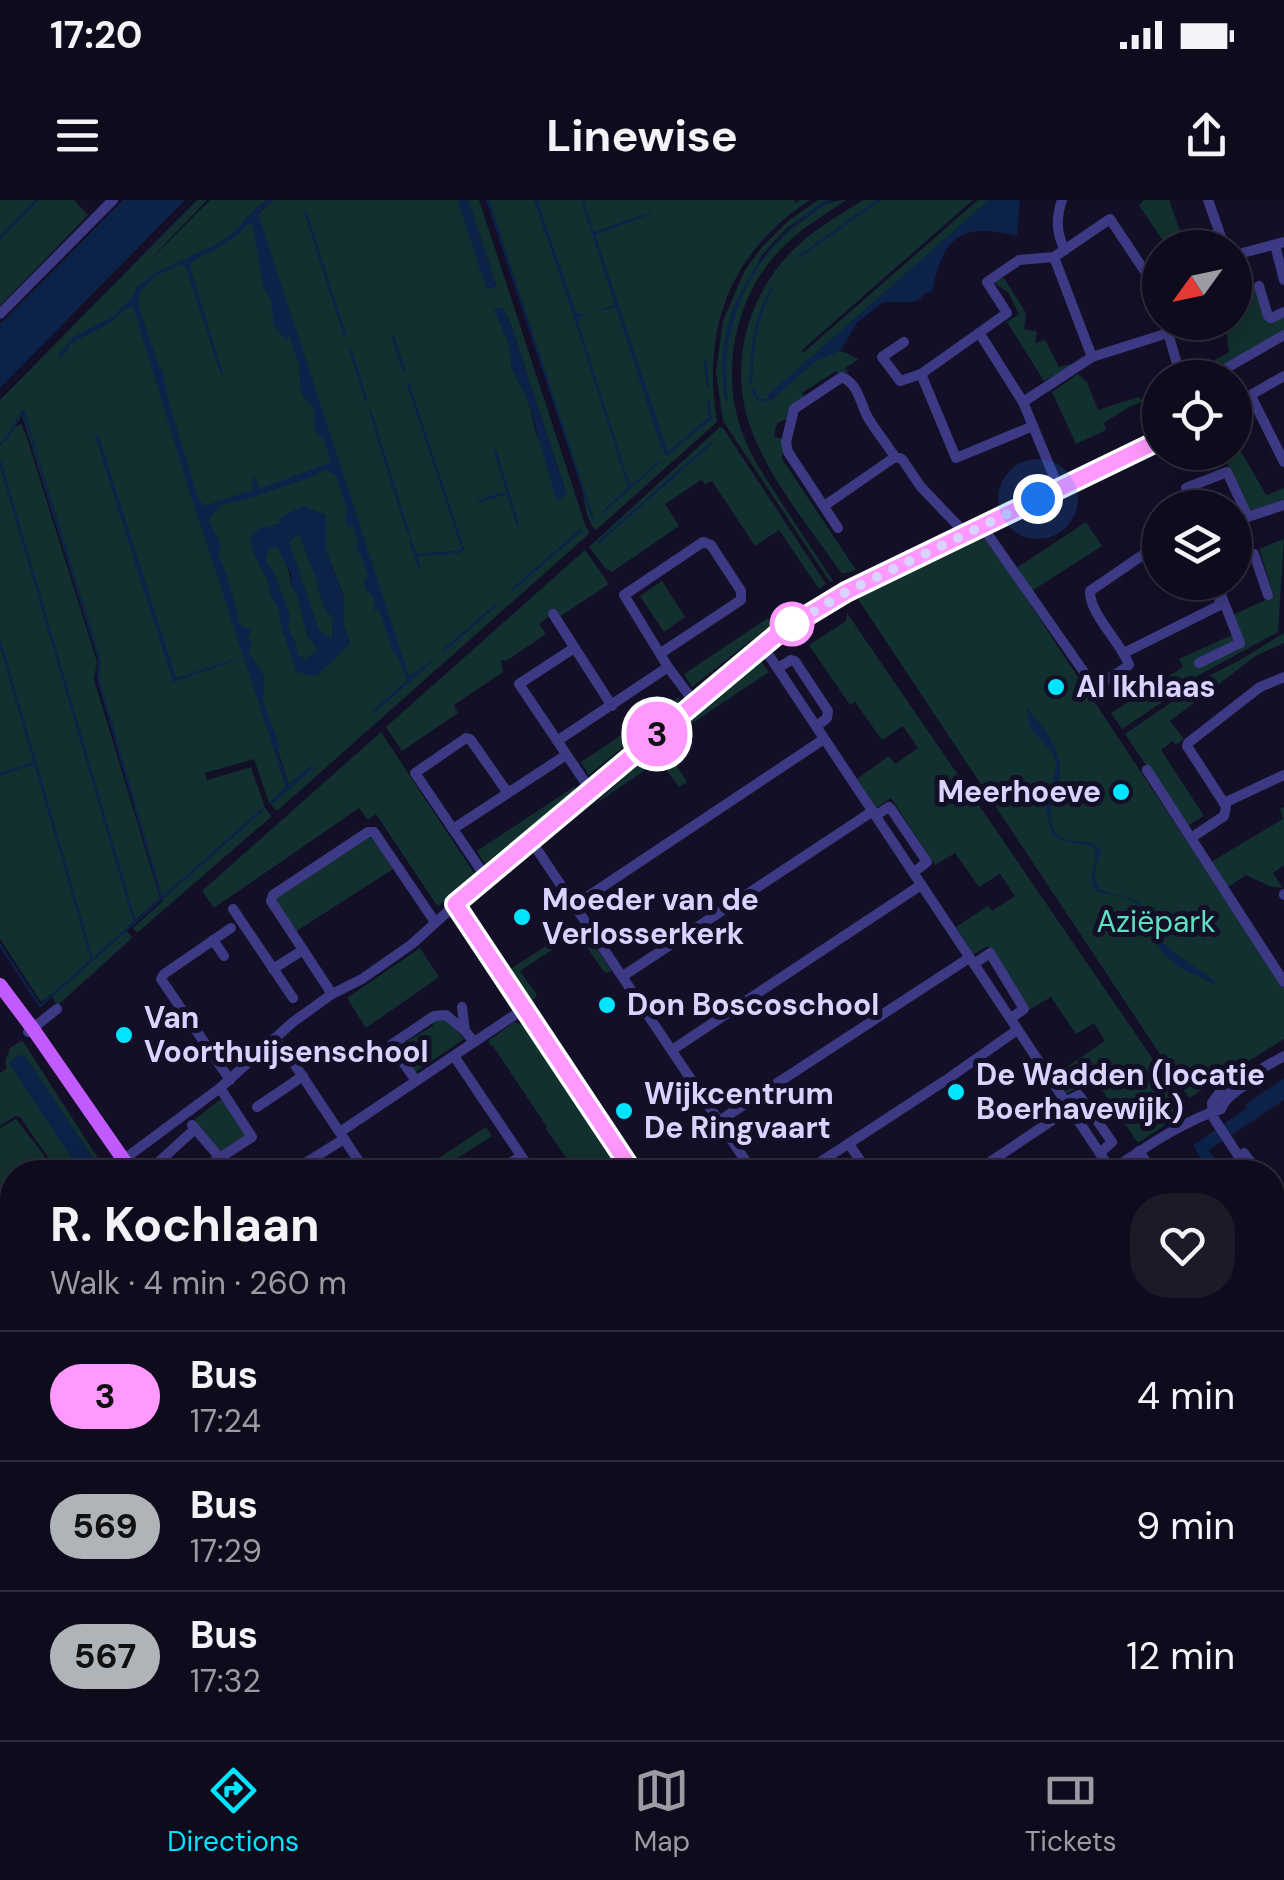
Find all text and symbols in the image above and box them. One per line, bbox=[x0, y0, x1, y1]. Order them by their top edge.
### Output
text: 17:20 bbox=[50, 10, 142, 60]
text: Linewise bbox=[546, 106, 738, 165]
icon: menu bbox=[50, 108, 105, 163]
icon: share bbox=[1179, 108, 1234, 163]
north arrow bbox=[1142, 230, 1252, 340]
map controls bbox=[1142, 230, 1252, 600]
button: locate bbox=[1142, 360, 1252, 470]
your location bbox=[1013, 474, 1063, 524]
button: layers bbox=[1142, 490, 1252, 600]
unlabelled marker bbox=[771, 603, 813, 645]
place label: Al Ikhlaas bbox=[1076, 667, 1216, 706]
marker: Al Ikhlaas bbox=[1045, 676, 1067, 698]
line badge: 3 bbox=[624, 702, 690, 766]
text: 3 bbox=[646, 711, 668, 757]
place label: Meerhoeve bbox=[937, 772, 1101, 811]
marker: Meerhoeve bbox=[1110, 781, 1132, 803]
place label: Moeder van de Verlosserkerk bbox=[542, 880, 759, 953]
park label: Aziëpark bbox=[1096, 902, 1216, 941]
marker: Moeder van de Verlosserkerk bbox=[511, 906, 533, 928]
place label: Don Boscoschool bbox=[627, 985, 879, 1024]
marker: Don Boscoschool bbox=[596, 994, 618, 1016]
place label: Van Voorthuijsenschool bbox=[144, 998, 429, 1071]
marker: Van Voorthuijsenschool bbox=[113, 1024, 135, 1046]
place label: De Wadden (locatie Boerhavewijk) bbox=[976, 1055, 1265, 1128]
place label: Wijkcentrum De Ringvaart bbox=[644, 1074, 834, 1147]
marker: De Wadden (locatie Boerhavewijk) bbox=[945, 1081, 967, 1103]
marker: Wijkcentrum De Ringvaart bbox=[613, 1100, 635, 1122]
text: R. Kochlaan bbox=[50, 1193, 320, 1256]
button: heart bbox=[1130, 1193, 1235, 1298]
text: Walk · 4 min · 260 m bbox=[50, 1262, 347, 1304]
text: Bus bbox=[190, 1350, 258, 1400]
text: 4 min bbox=[1137, 1371, 1235, 1421]
text: 3 bbox=[94, 1373, 116, 1419]
text: 17:24 bbox=[190, 1400, 261, 1442]
text: Bus bbox=[190, 1480, 258, 1530]
text: 9 min bbox=[1136, 1501, 1235, 1551]
text: 569 bbox=[72, 1503, 138, 1549]
text: 17:29 bbox=[190, 1530, 262, 1572]
text: Bus bbox=[190, 1610, 258, 1660]
text: 12 min bbox=[1126, 1631, 1235, 1681]
text: 567 bbox=[74, 1633, 136, 1679]
text: 17:32 bbox=[190, 1660, 261, 1702]
tab: Directions bbox=[167, 1763, 299, 1860]
tab: Map bbox=[634, 1763, 690, 1860]
tab: Tickets bbox=[1025, 1763, 1117, 1860]

